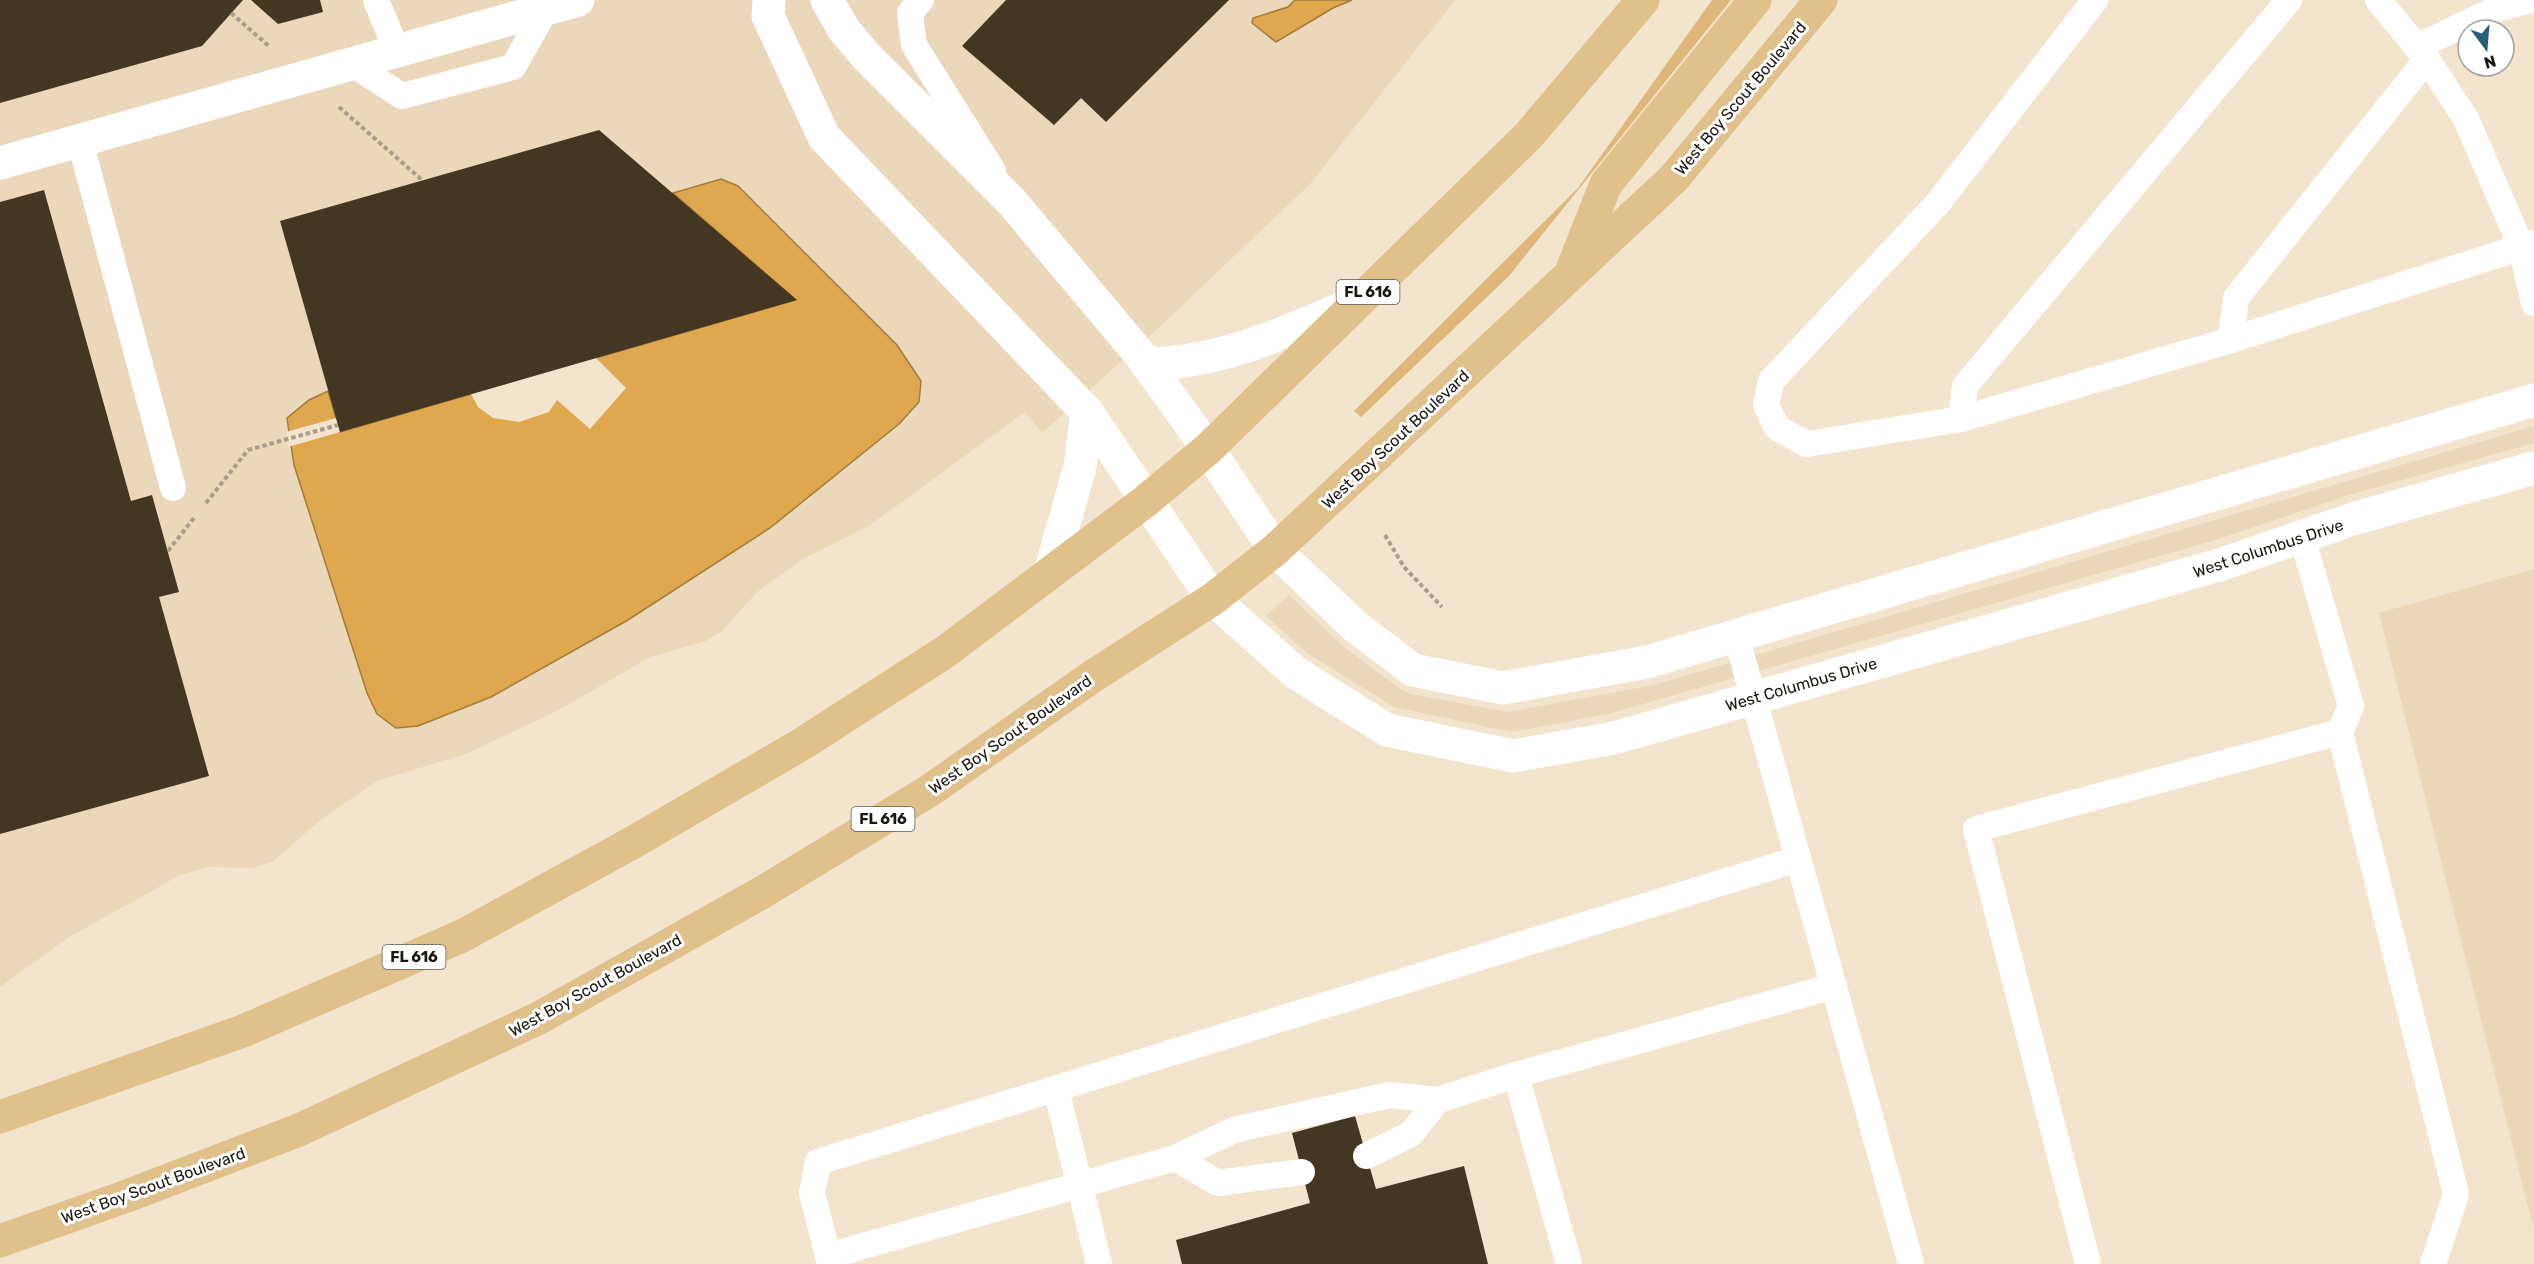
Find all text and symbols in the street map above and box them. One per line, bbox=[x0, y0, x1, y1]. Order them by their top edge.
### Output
street label: West Boy Scout Boulevard bbox=[1671, 18, 1810, 179]
north arrow bbox=[2456, 18, 2516, 78]
text: N bbox=[2482, 51, 2498, 73]
road number: FL 616 bbox=[1336, 280, 1400, 304]
street label: West Boy Scout Boulevard bbox=[1318, 366, 1473, 513]
street label: West Columbus Drive bbox=[2191, 515, 2346, 582]
street label: West Columbus Drive bbox=[1723, 654, 1879, 715]
street label: West Boy Scout Boulevard bbox=[925, 671, 1095, 798]
road number: FL 616 bbox=[852, 807, 914, 831]
street label: West Boy Scout Boulevard bbox=[506, 930, 685, 1041]
road number: FL 616 bbox=[382, 945, 446, 969]
street label: West Boy Scout Boulevard bbox=[59, 1143, 248, 1228]

